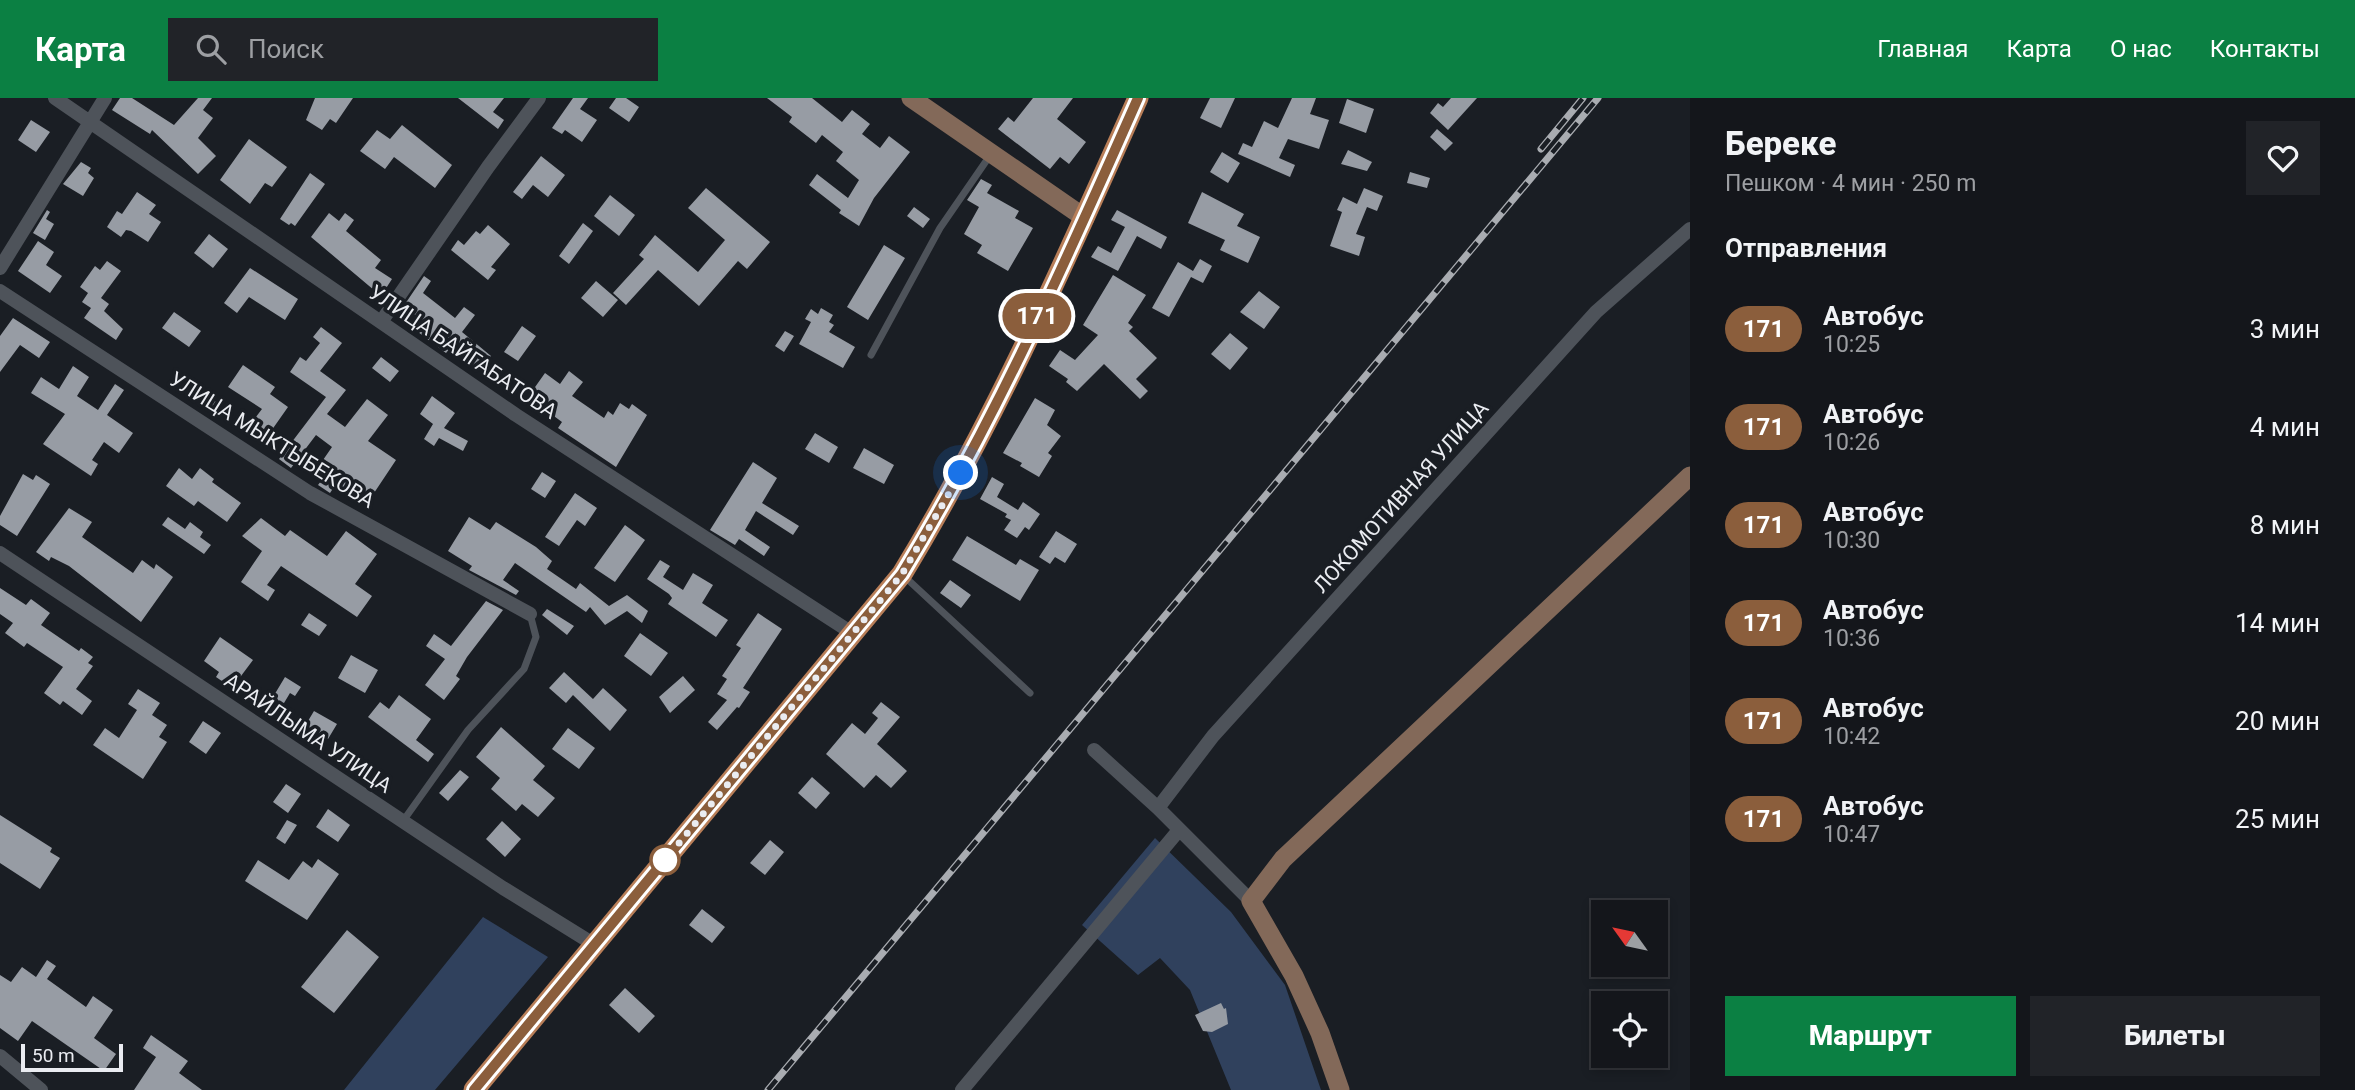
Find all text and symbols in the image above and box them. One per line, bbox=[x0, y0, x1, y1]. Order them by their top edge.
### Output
search box bbox=[168, 18, 658, 81]
text: Карта bbox=[35, 30, 126, 69]
icon: search bbox=[192, 30, 230, 68]
text: Поиск bbox=[248, 34, 324, 64]
text: Главная bbox=[1877, 35, 1968, 63]
text: Карта bbox=[2006, 35, 2072, 63]
text: О нас bbox=[2110, 35, 2172, 63]
text: Контакты bbox=[2210, 35, 2320, 63]
button: heart bbox=[2246, 121, 2320, 195]
text: Береке bbox=[1725, 124, 1836, 163]
text: Пешком · 4 мин · 250 m bbox=[1725, 170, 1976, 197]
text: Отправления bbox=[1725, 233, 1887, 263]
street label: УЛИЦА БАЙГАБАТОВА bbox=[365, 280, 562, 424]
line badge: 171 bbox=[997, 293, 1077, 339]
text: Автобус bbox=[1823, 301, 1924, 331]
text: 171 bbox=[1016, 302, 1058, 330]
text: 3 мин bbox=[2250, 314, 2320, 344]
text: 171 bbox=[1743, 315, 1784, 343]
text: 10:25 bbox=[1823, 331, 1880, 358]
street label: УЛИЦА МЫКТЫБЕКОВА bbox=[165, 367, 379, 513]
street label: ЛОКОМОТИВНАЯ УЛИЦА bbox=[1309, 396, 1494, 598]
text: Автобус bbox=[1823, 399, 1924, 429]
text: 4 мин bbox=[2250, 412, 2320, 442]
text: 171 bbox=[1743, 413, 1784, 441]
text: 10:26 bbox=[1823, 429, 1880, 456]
your location bbox=[943, 455, 978, 490]
text: Автобус bbox=[1823, 497, 1924, 527]
text: 8 мин bbox=[2250, 510, 2320, 540]
text: 171 bbox=[1743, 511, 1784, 539]
text: 10:30 bbox=[1823, 527, 1880, 554]
text: Автобус bbox=[1823, 595, 1924, 625]
text: 14 мин bbox=[2235, 608, 2320, 638]
text: 171 bbox=[1743, 609, 1784, 637]
text: 10:36 bbox=[1823, 625, 1880, 652]
street label: АРАЙЛЫМА УЛИЦА bbox=[220, 668, 396, 798]
text: Автобус bbox=[1823, 693, 1924, 723]
text: 20 мин bbox=[2235, 706, 2320, 736]
text: 171 bbox=[1743, 707, 1784, 735]
text: 10:42 bbox=[1823, 723, 1880, 750]
text: Автобус bbox=[1823, 791, 1924, 821]
text: 25 мин bbox=[2235, 804, 2320, 834]
text: 171 bbox=[1743, 805, 1784, 833]
text: 10:47 bbox=[1823, 821, 1880, 848]
unlabelled marker bbox=[650, 845, 680, 875]
north arrow bbox=[1591, 900, 1668, 976]
map controls bbox=[1591, 900, 1668, 1068]
button: locate bbox=[1591, 991, 1668, 1068]
button: Маршрут bbox=[1725, 996, 2016, 1076]
button: Билеты bbox=[2030, 996, 2320, 1076]
scale bar bbox=[21, 1041, 122, 1073]
text: 50 m bbox=[32, 1044, 75, 1067]

